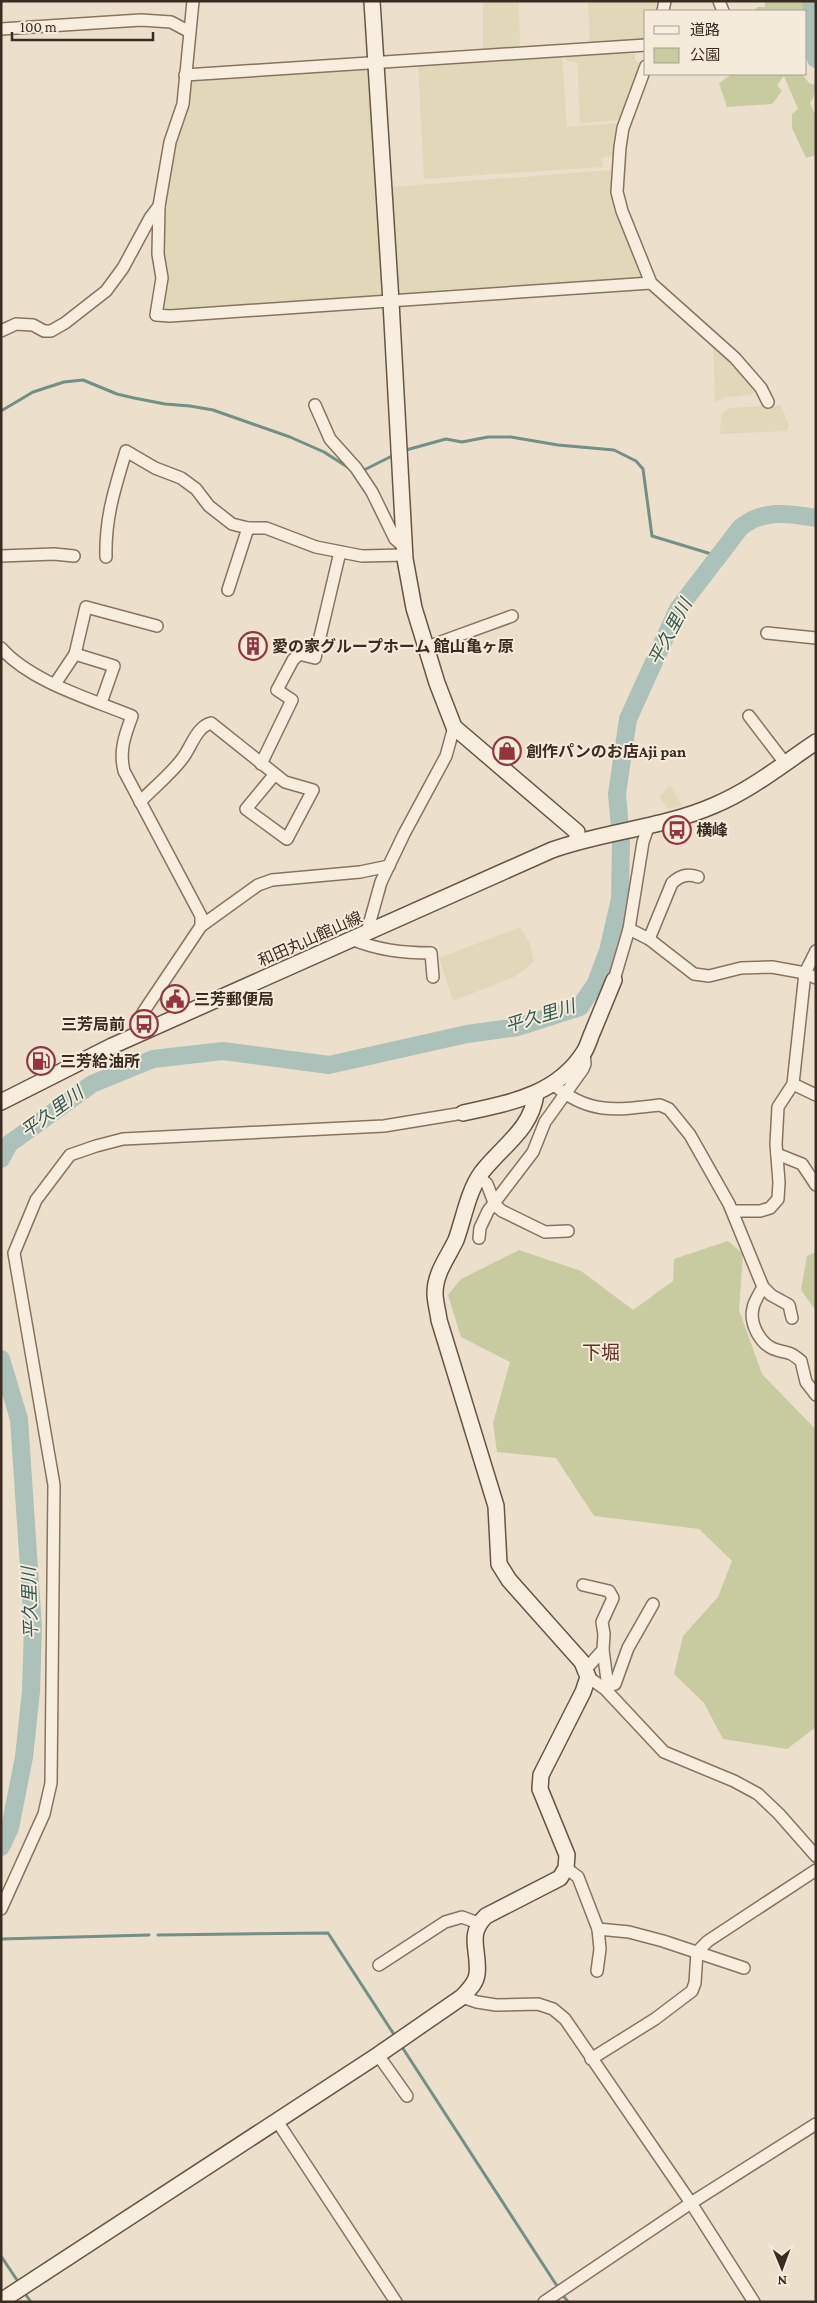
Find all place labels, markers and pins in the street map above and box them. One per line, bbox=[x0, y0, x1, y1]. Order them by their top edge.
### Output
building icon: 愛の家グループホーム 館山亀ヶ原 bbox=[238, 631, 268, 661]
place label: 愛の家グループホーム 館山亀ヶ原 bbox=[272, 637, 514, 655]
shop icon: 創作パンのお店Aji pan bbox=[492, 736, 522, 766]
place label: 創作パンのお店Aji pan bbox=[526, 743, 686, 761]
bus stop icon: 横峰 bbox=[662, 815, 692, 845]
place label: 横峰 bbox=[696, 821, 728, 839]
public building icon: 三芳郵便局 bbox=[160, 984, 190, 1014]
place label: 三芳郵便局 bbox=[194, 991, 274, 1008]
bus stop icon: 三芳局前 bbox=[129, 1009, 159, 1039]
place label: 三芳局前 bbox=[61, 1016, 125, 1033]
fuel station icon: 三芳給油所 bbox=[26, 1046, 56, 1076]
place label: 三芳給油所 bbox=[60, 1052, 140, 1070]

